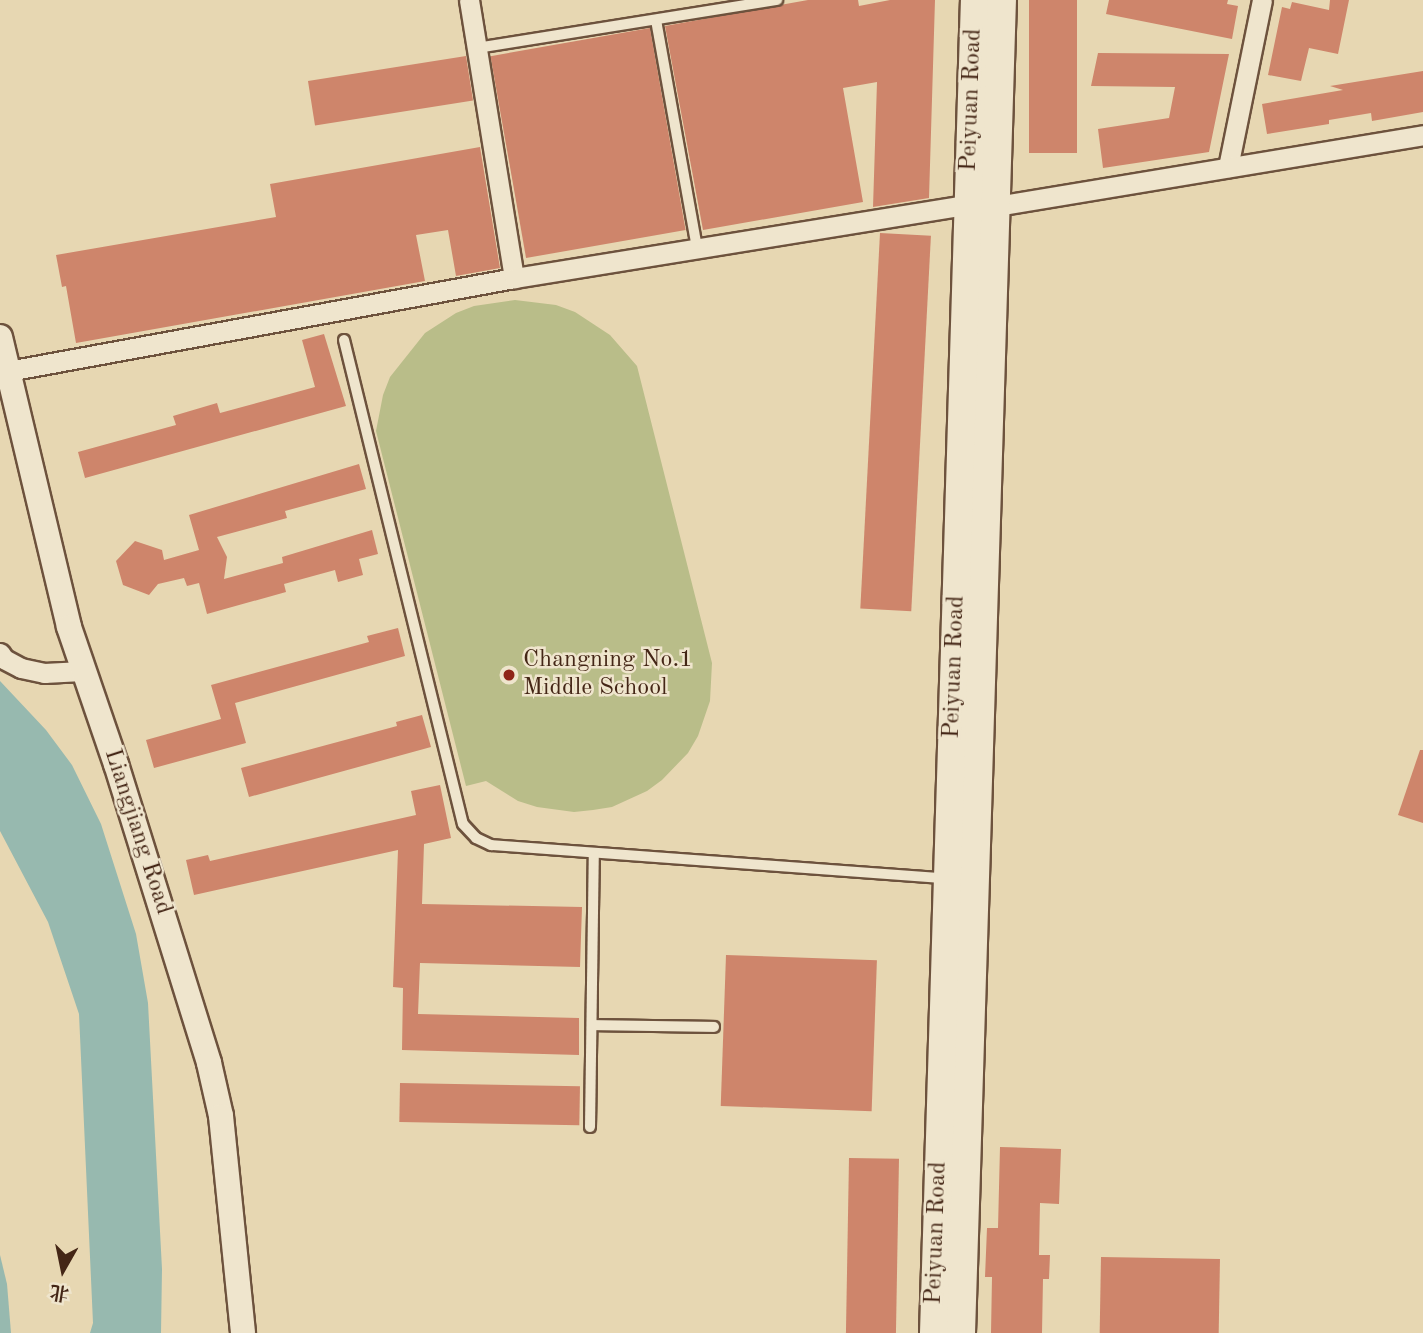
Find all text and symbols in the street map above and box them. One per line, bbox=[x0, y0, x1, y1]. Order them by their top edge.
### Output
street label: Peiyuan Road bbox=[955, 28, 989, 172]
street label: Peiyuan Road bbox=[938, 595, 972, 739]
place label: Changning No.1 Middle School bbox=[523, 647, 693, 703]
marker: Changning No.1 Middle School bbox=[501, 667, 517, 683]
street label: Liangjiang Road bbox=[97, 746, 177, 918]
street label: Peiyuan Road bbox=[920, 1161, 954, 1305]
north arrow bbox=[28, 1235, 98, 1305]
text: 北 bbox=[49, 1280, 71, 1302]

